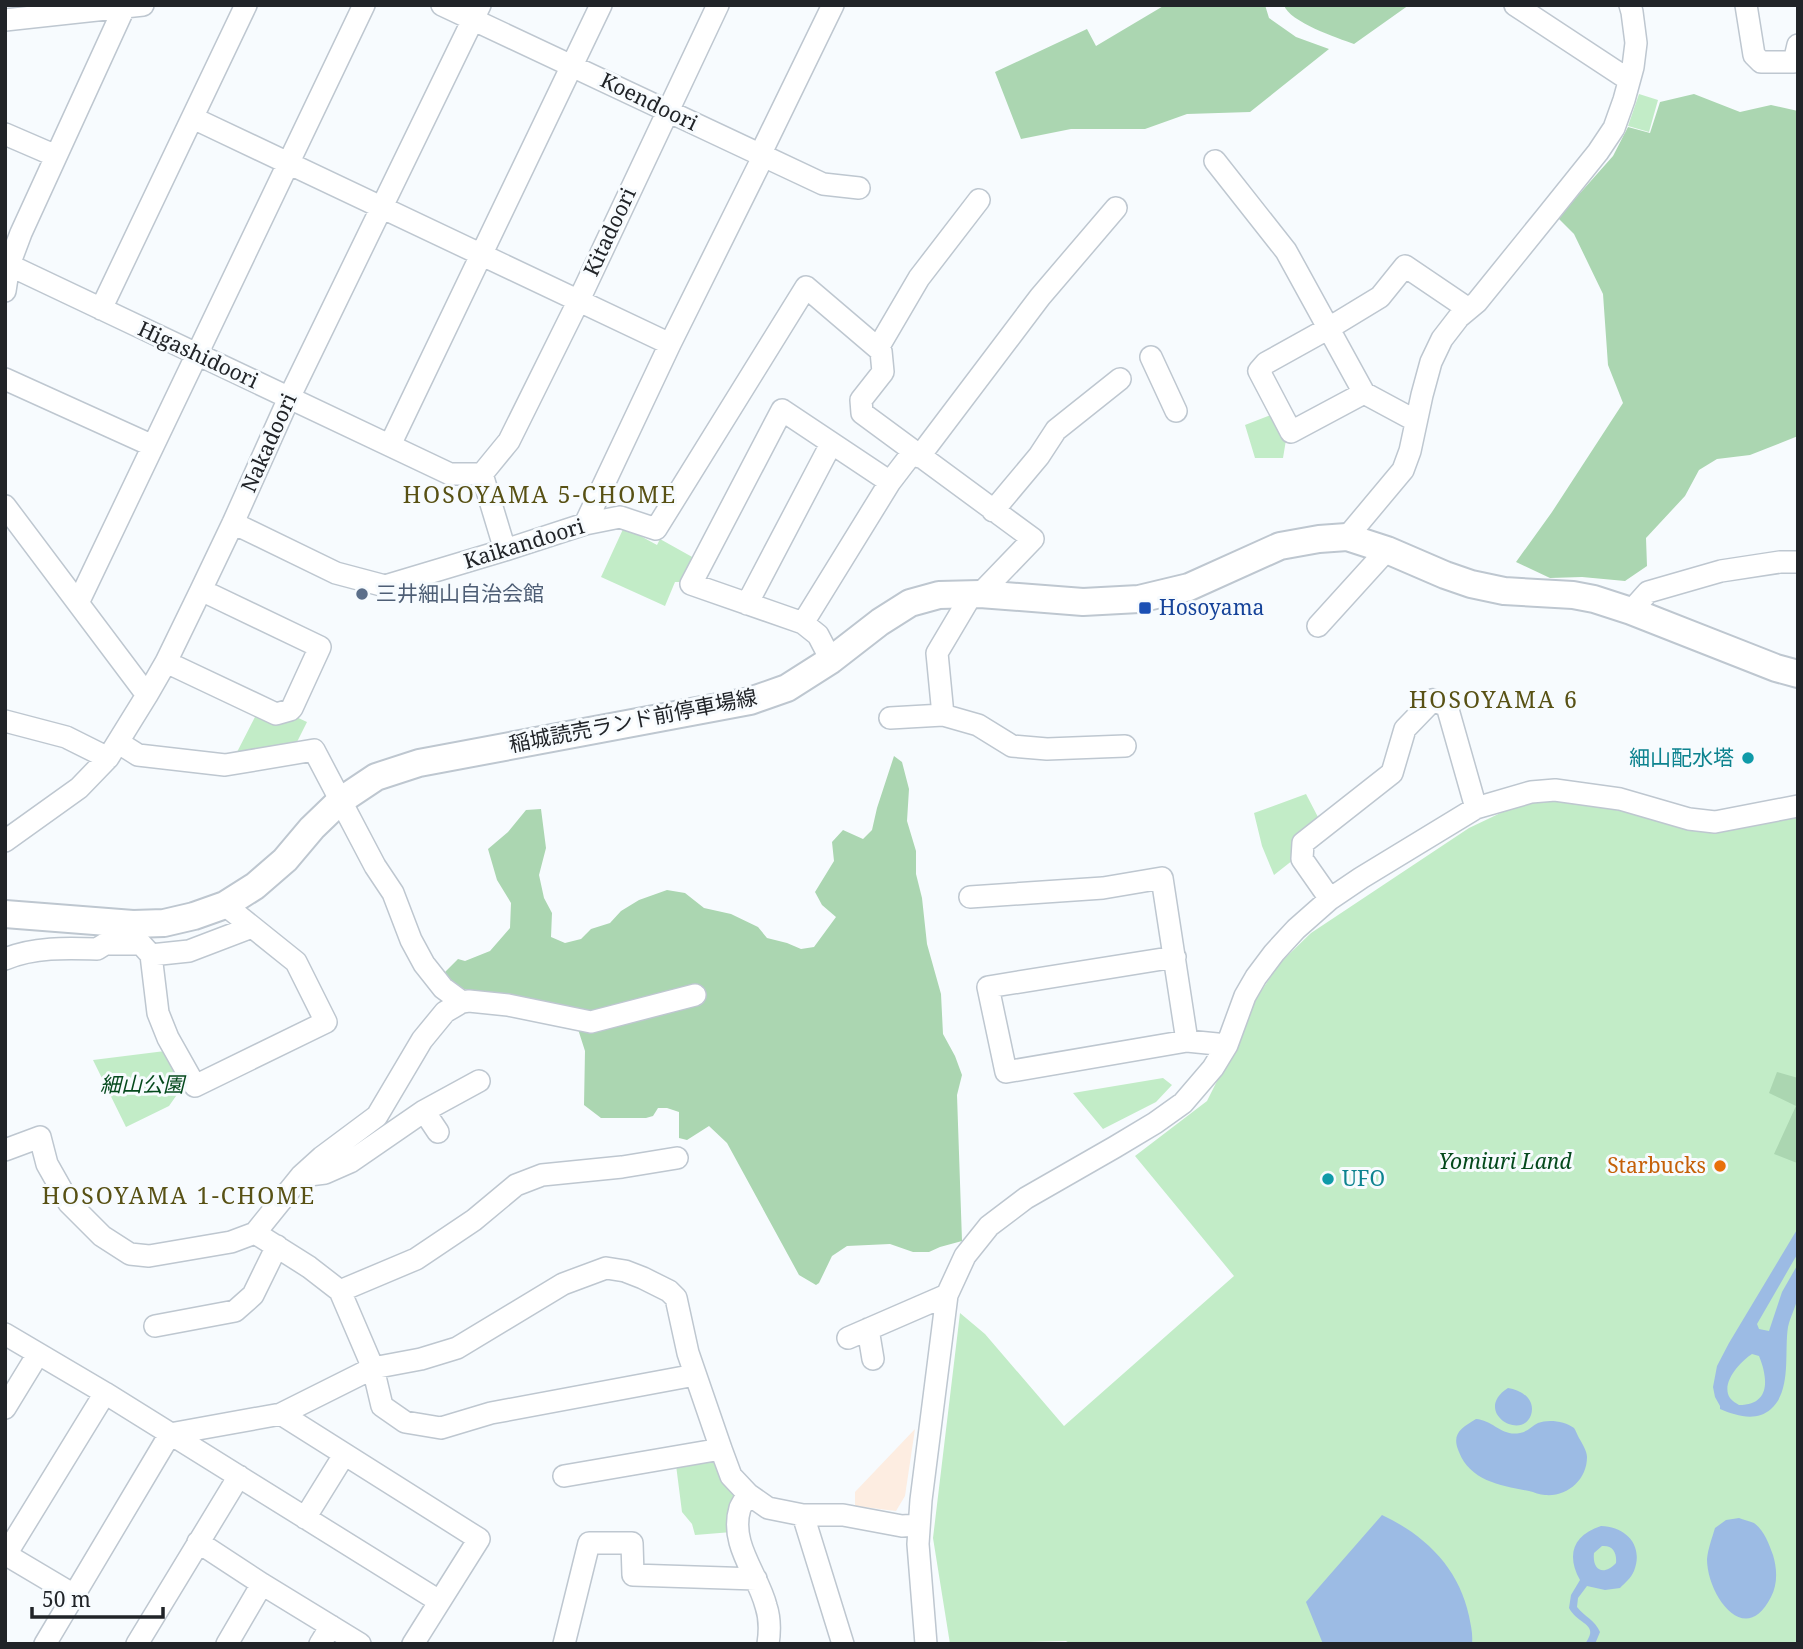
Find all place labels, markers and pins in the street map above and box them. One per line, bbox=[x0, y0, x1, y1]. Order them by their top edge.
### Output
place label: 三井細山自治会館 bbox=[376, 579, 544, 607]
marker: 三井細山自治会館 bbox=[354, 586, 370, 602]
place label: Hosoyama bbox=[1159, 593, 1264, 621]
marker: Hosoyama bbox=[1137, 600, 1153, 616]
place label: 細山配水塔 bbox=[1629, 743, 1734, 771]
marker: 細山配水塔 bbox=[1740, 750, 1756, 766]
place label: Starbucks bbox=[1607, 1151, 1706, 1179]
marker: Starbucks bbox=[1712, 1158, 1728, 1174]
place label: UFO bbox=[1342, 1164, 1385, 1192]
marker: UFO bbox=[1320, 1171, 1336, 1187]

